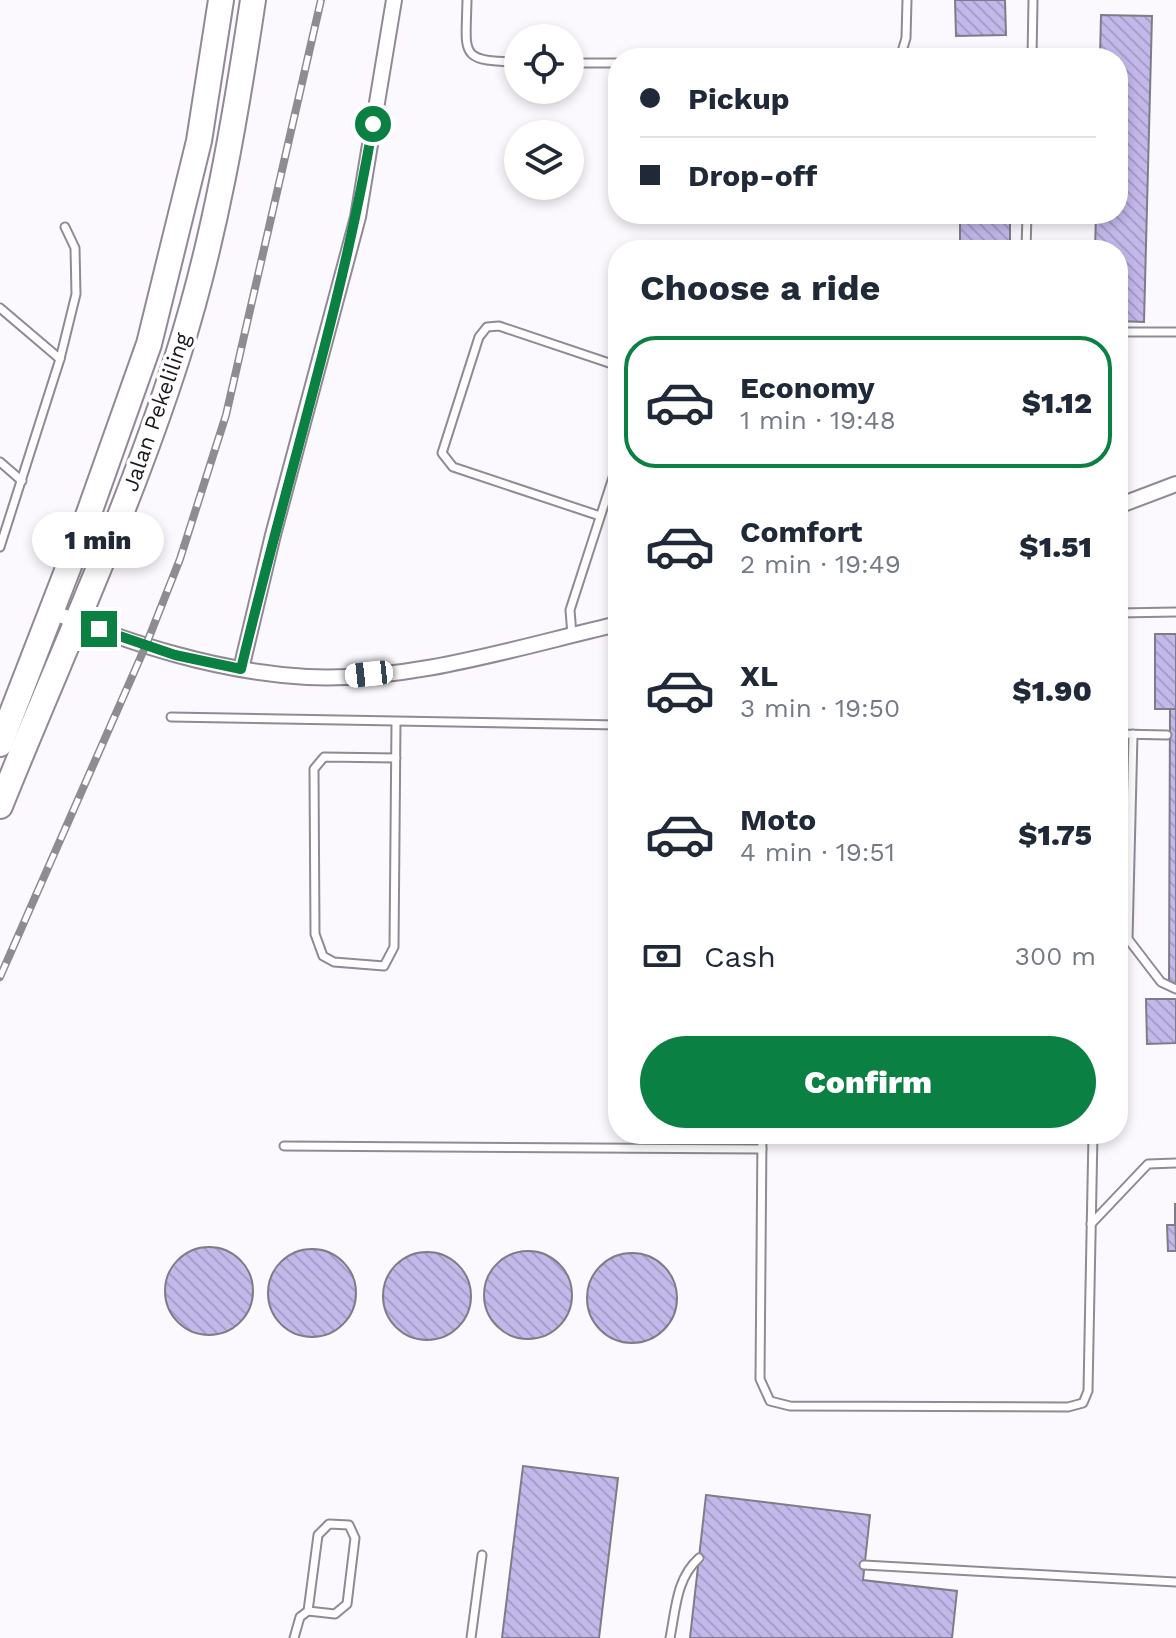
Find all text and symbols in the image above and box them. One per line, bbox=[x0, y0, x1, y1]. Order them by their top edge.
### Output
map controls bbox=[504, 24, 584, 200]
button: locate bbox=[504, 24, 584, 104]
text: Pickup bbox=[688, 81, 790, 116]
route start bbox=[355, 106, 391, 142]
button: layers bbox=[504, 120, 584, 200]
text: Drop-off bbox=[688, 158, 817, 193]
text: Choose a ride bbox=[640, 267, 880, 309]
street label: Jalan Pekeliling bbox=[118, 329, 195, 495]
icon: car bbox=[644, 366, 716, 438]
text: Economy bbox=[740, 370, 875, 405]
text: $1.12 bbox=[1022, 385, 1092, 420]
text: 1 min · 19:48 bbox=[740, 405, 896, 435]
icon: car bbox=[644, 510, 716, 582]
callout: 1 min bbox=[33, 513, 165, 569]
text: Comfort bbox=[740, 514, 862, 549]
text: 1 min bbox=[65, 525, 131, 555]
text: $1.51 bbox=[1019, 529, 1092, 564]
text: 2 min · 19:49 bbox=[740, 549, 901, 579]
route end bbox=[81, 611, 117, 647]
icon: car bbox=[644, 654, 716, 726]
text: XL bbox=[740, 658, 778, 693]
car bbox=[344, 660, 394, 688]
text: $1.90 bbox=[1012, 673, 1092, 708]
text: 3 min · 19:50 bbox=[740, 693, 900, 723]
icon: car bbox=[644, 798, 716, 870]
text: Moto bbox=[740, 802, 816, 837]
text: $1.75 bbox=[1018, 817, 1092, 852]
text: 4 min · 19:51 bbox=[740, 837, 895, 867]
icon: cash bbox=[640, 934, 684, 978]
text: Cash bbox=[704, 939, 776, 974]
text: 300 m bbox=[1015, 941, 1096, 971]
button: Confirm bbox=[640, 1036, 1096, 1128]

